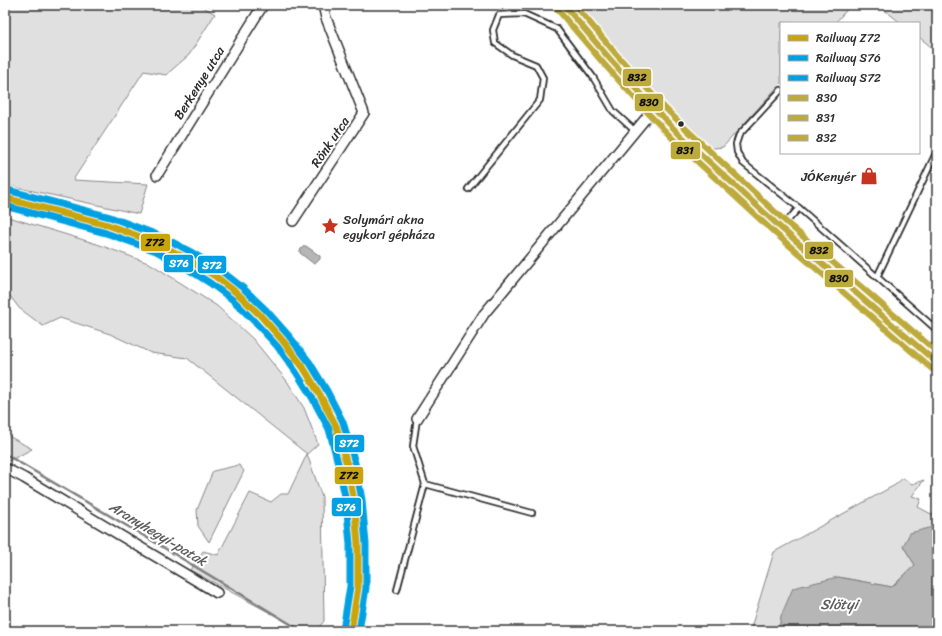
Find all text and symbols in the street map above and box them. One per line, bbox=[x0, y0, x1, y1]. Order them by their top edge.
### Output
legend bbox=[780, 22, 920, 154]
text: Railway Z72 bbox=[816, 27, 881, 49]
street label: Berkenye utca bbox=[167, 41, 231, 124]
text: Railway S76 bbox=[816, 47, 881, 69]
text: Railway S72 bbox=[816, 67, 881, 89]
line badge: 832 bbox=[622, 68, 652, 87]
text: 832 bbox=[626, 68, 647, 87]
text: 830 bbox=[816, 87, 838, 109]
line badge: 830 bbox=[634, 93, 664, 112]
text: 830 bbox=[638, 93, 659, 112]
text: 831 bbox=[816, 107, 835, 129]
street label: Rönk utca bbox=[305, 112, 356, 172]
unlabelled marker bbox=[676, 119, 686, 129]
text: 832 bbox=[816, 127, 837, 149]
line badge: 831 bbox=[670, 141, 701, 160]
text: 831 bbox=[675, 141, 694, 160]
place label: JÓKenyér bbox=[800, 165, 857, 188]
shop icon: JÓKenyér bbox=[859, 166, 879, 186]
place label: Solymári akna egykori gépháza bbox=[343, 208, 435, 246]
place icon: Solymári akna egykori gépháza bbox=[320, 216, 340, 236]
line badge: Z72 bbox=[140, 233, 171, 252]
text: Z72 bbox=[144, 233, 165, 252]
line badge: 832 bbox=[804, 241, 834, 260]
text: 832 bbox=[808, 241, 829, 260]
line badge: S76 bbox=[163, 254, 194, 273]
text: S76 bbox=[168, 254, 189, 273]
line badge: S72 bbox=[197, 255, 227, 274]
text: S72 bbox=[201, 256, 222, 275]
line badge: 830 bbox=[824, 269, 854, 288]
text: 830 bbox=[828, 269, 849, 288]
line badge: S72 bbox=[334, 434, 365, 453]
text: S72 bbox=[338, 434, 359, 453]
line badge: Z72 bbox=[334, 466, 364, 485]
text: Z72 bbox=[338, 466, 359, 485]
water label: Aranyhegyi-patak bbox=[103, 494, 213, 574]
line badge: S76 bbox=[331, 497, 362, 517]
text: S76 bbox=[335, 498, 356, 517]
water label: Slötyi bbox=[820, 592, 861, 617]

